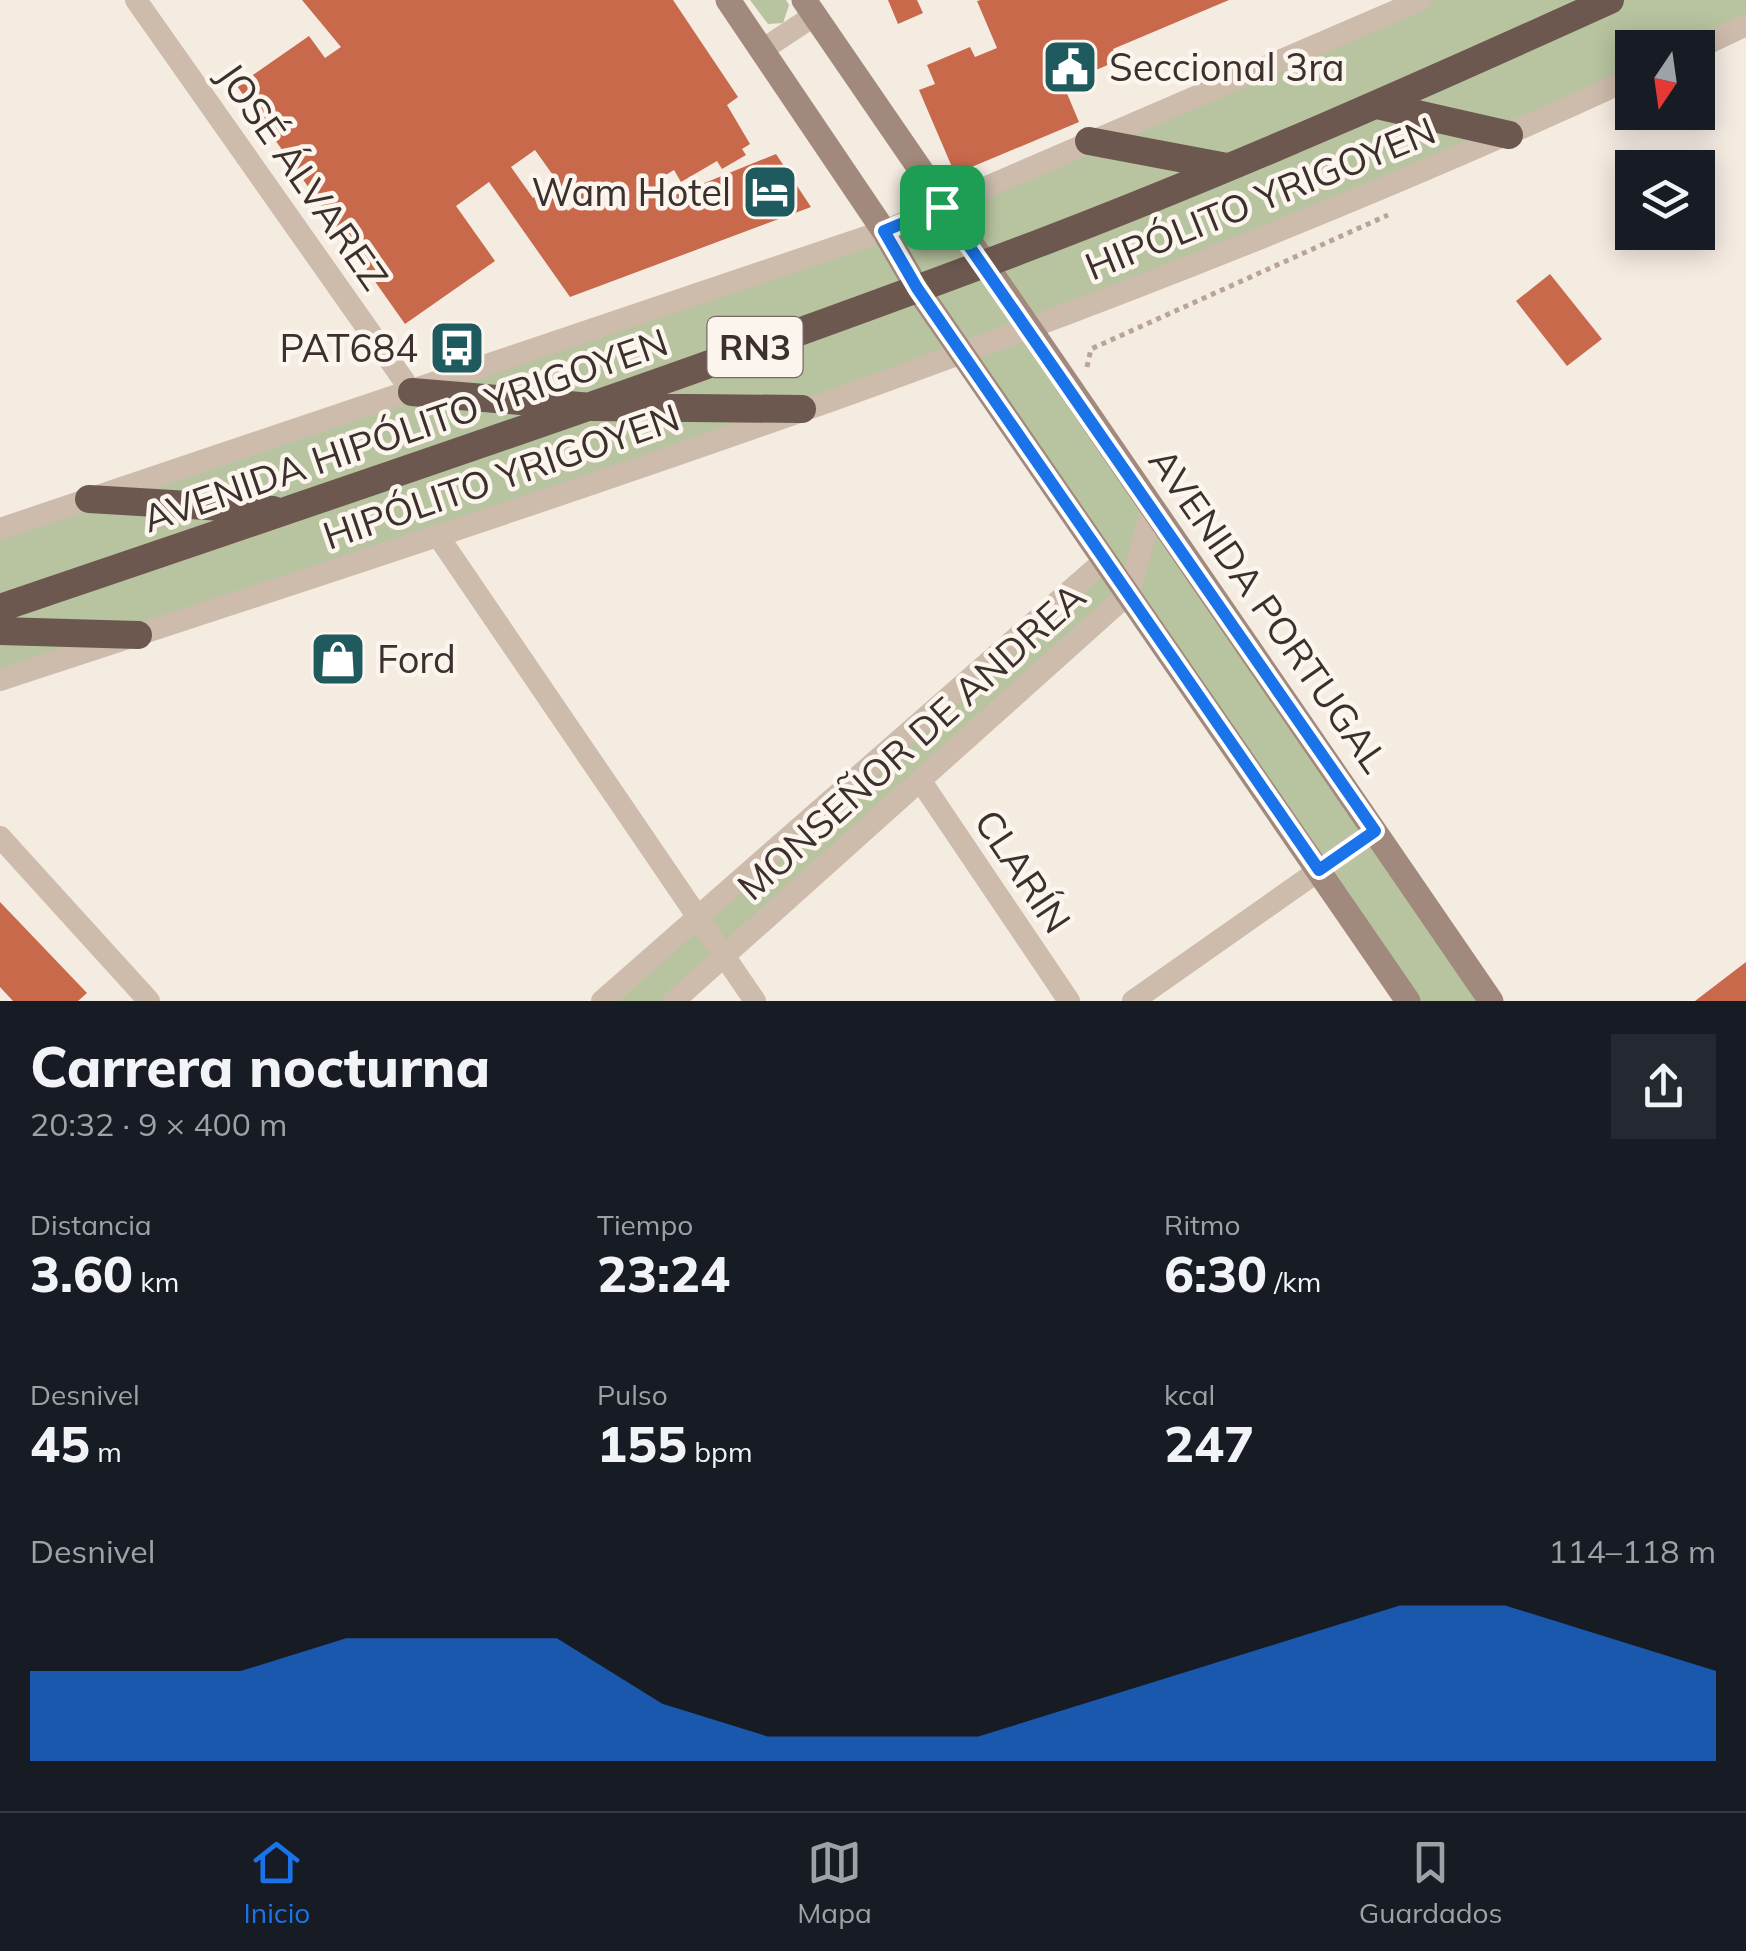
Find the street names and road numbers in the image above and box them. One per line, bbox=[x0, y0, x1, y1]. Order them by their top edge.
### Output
street label: JOSÉ ÁLVAREZ bbox=[207, 53, 399, 299]
street label: HIPÓLITO YRIGOYEN bbox=[1078, 106, 1442, 290]
road number: RN3 bbox=[708, 317, 802, 377]
street label: AVENIDA HIPÓLITO YRIGOYEN bbox=[137, 319, 673, 541]
street label: HIPÓLITO YRIGOYEN bbox=[317, 394, 685, 558]
street label: AVENIDA PORTUGAL bbox=[1139, 438, 1399, 782]
street label: MONSEÑOR DE ANDREA bbox=[727, 572, 1095, 910]
street label: CLARÍN bbox=[964, 800, 1082, 942]

